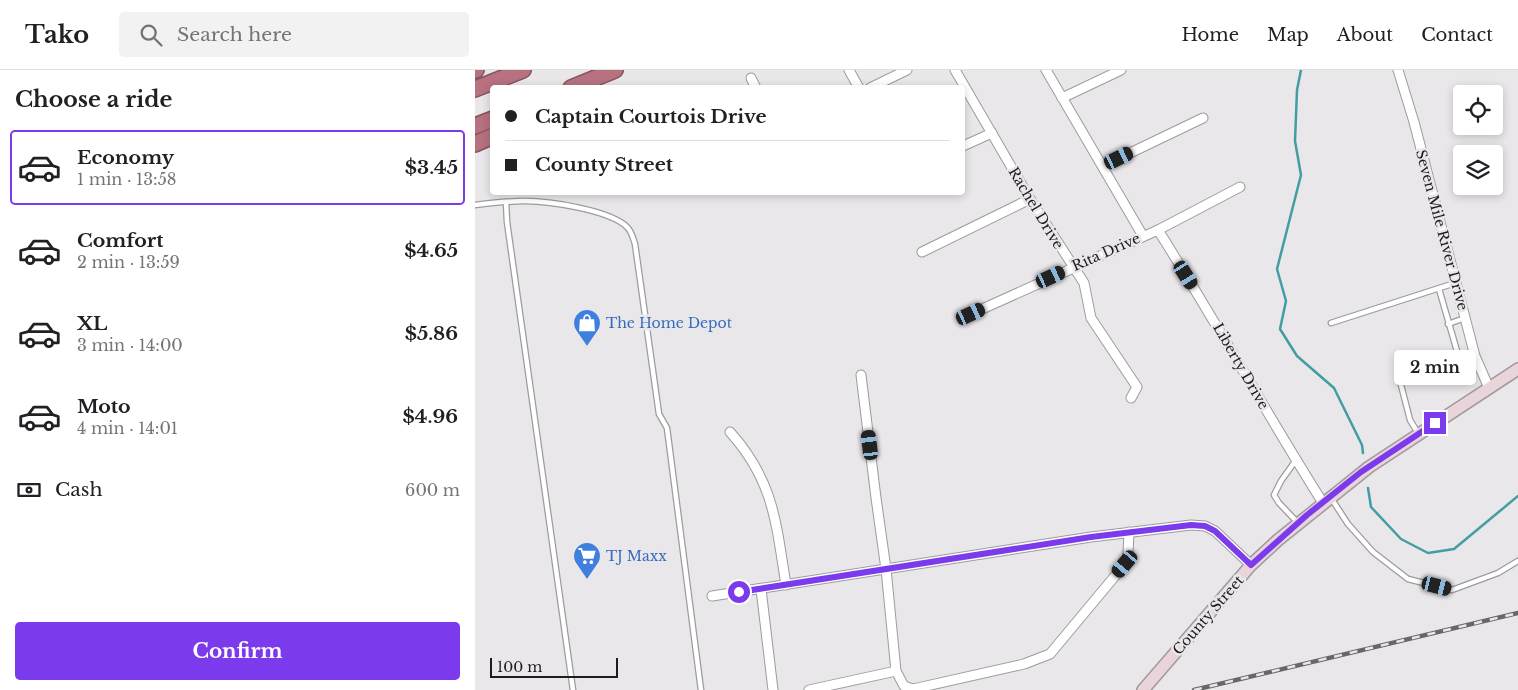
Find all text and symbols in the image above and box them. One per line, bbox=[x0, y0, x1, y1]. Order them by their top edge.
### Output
search box bbox=[119, 12, 469, 57]
text: Tako bbox=[25, 20, 89, 49]
icon: search bbox=[137, 21, 165, 49]
text: Search here bbox=[177, 23, 292, 46]
text: Home bbox=[1181, 24, 1239, 46]
text: Map bbox=[1267, 24, 1309, 46]
text: About bbox=[1337, 24, 1393, 46]
text: Contact bbox=[1421, 24, 1493, 46]
map controls bbox=[1453, 85, 1503, 195]
button: locate bbox=[1453, 85, 1503, 135]
text: Choose a ride bbox=[15, 86, 172, 113]
text: Captain Courtois Drive bbox=[535, 105, 767, 128]
icon: car bbox=[17, 145, 62, 190]
car bbox=[1102, 145, 1135, 171]
button: layers bbox=[1453, 145, 1503, 195]
text: Economy bbox=[77, 146, 174, 169]
street label: Seven Mile River Drive bbox=[1412, 148, 1472, 312]
text: County Street bbox=[535, 153, 673, 176]
text: $3.45 bbox=[405, 156, 458, 179]
street label: Rachel Drive bbox=[1004, 164, 1068, 252]
text: 1 min · 13:58 bbox=[77, 169, 176, 189]
icon: car bbox=[17, 228, 62, 273]
text: Comfort bbox=[77, 229, 164, 252]
street label: Rita Drive bbox=[1069, 229, 1143, 275]
text: $4.65 bbox=[404, 239, 458, 262]
text: 2 min · 13:59 bbox=[77, 252, 180, 272]
car bbox=[1171, 258, 1200, 292]
car bbox=[1034, 264, 1067, 290]
car bbox=[954, 301, 987, 327]
shop icon: The Home Depot bbox=[572, 308, 602, 347]
icon: car bbox=[17, 311, 62, 356]
text: XL bbox=[77, 312, 107, 335]
place label: The Home Depot bbox=[606, 314, 733, 332]
street label: Liberty Drive bbox=[1209, 320, 1273, 412]
text: $5.86 bbox=[405, 322, 458, 345]
text: 3 min · 14:00 bbox=[77, 335, 183, 355]
callout: 2 min bbox=[1394, 350, 1476, 386]
text: 2 min bbox=[1410, 357, 1460, 377]
icon: car bbox=[17, 394, 62, 439]
text: Moto bbox=[77, 395, 131, 418]
text: $4.96 bbox=[403, 405, 458, 428]
route end bbox=[1424, 412, 1446, 434]
text: 4 min · 14:01 bbox=[77, 418, 178, 438]
car bbox=[860, 429, 879, 461]
icon: cash bbox=[15, 476, 43, 504]
text: Cash bbox=[55, 478, 102, 501]
text: 600 m bbox=[405, 480, 460, 500]
supermarket icon: TJ Maxx bbox=[572, 541, 602, 580]
place label: TJ Maxx bbox=[606, 547, 667, 565]
car bbox=[1109, 548, 1140, 580]
street label: County Street bbox=[1169, 571, 1248, 658]
car bbox=[1420, 575, 1453, 597]
route start bbox=[728, 581, 750, 603]
button: Confirm bbox=[15, 622, 460, 680]
scale bar bbox=[490, 655, 617, 678]
text: 100 m bbox=[497, 658, 542, 676]

